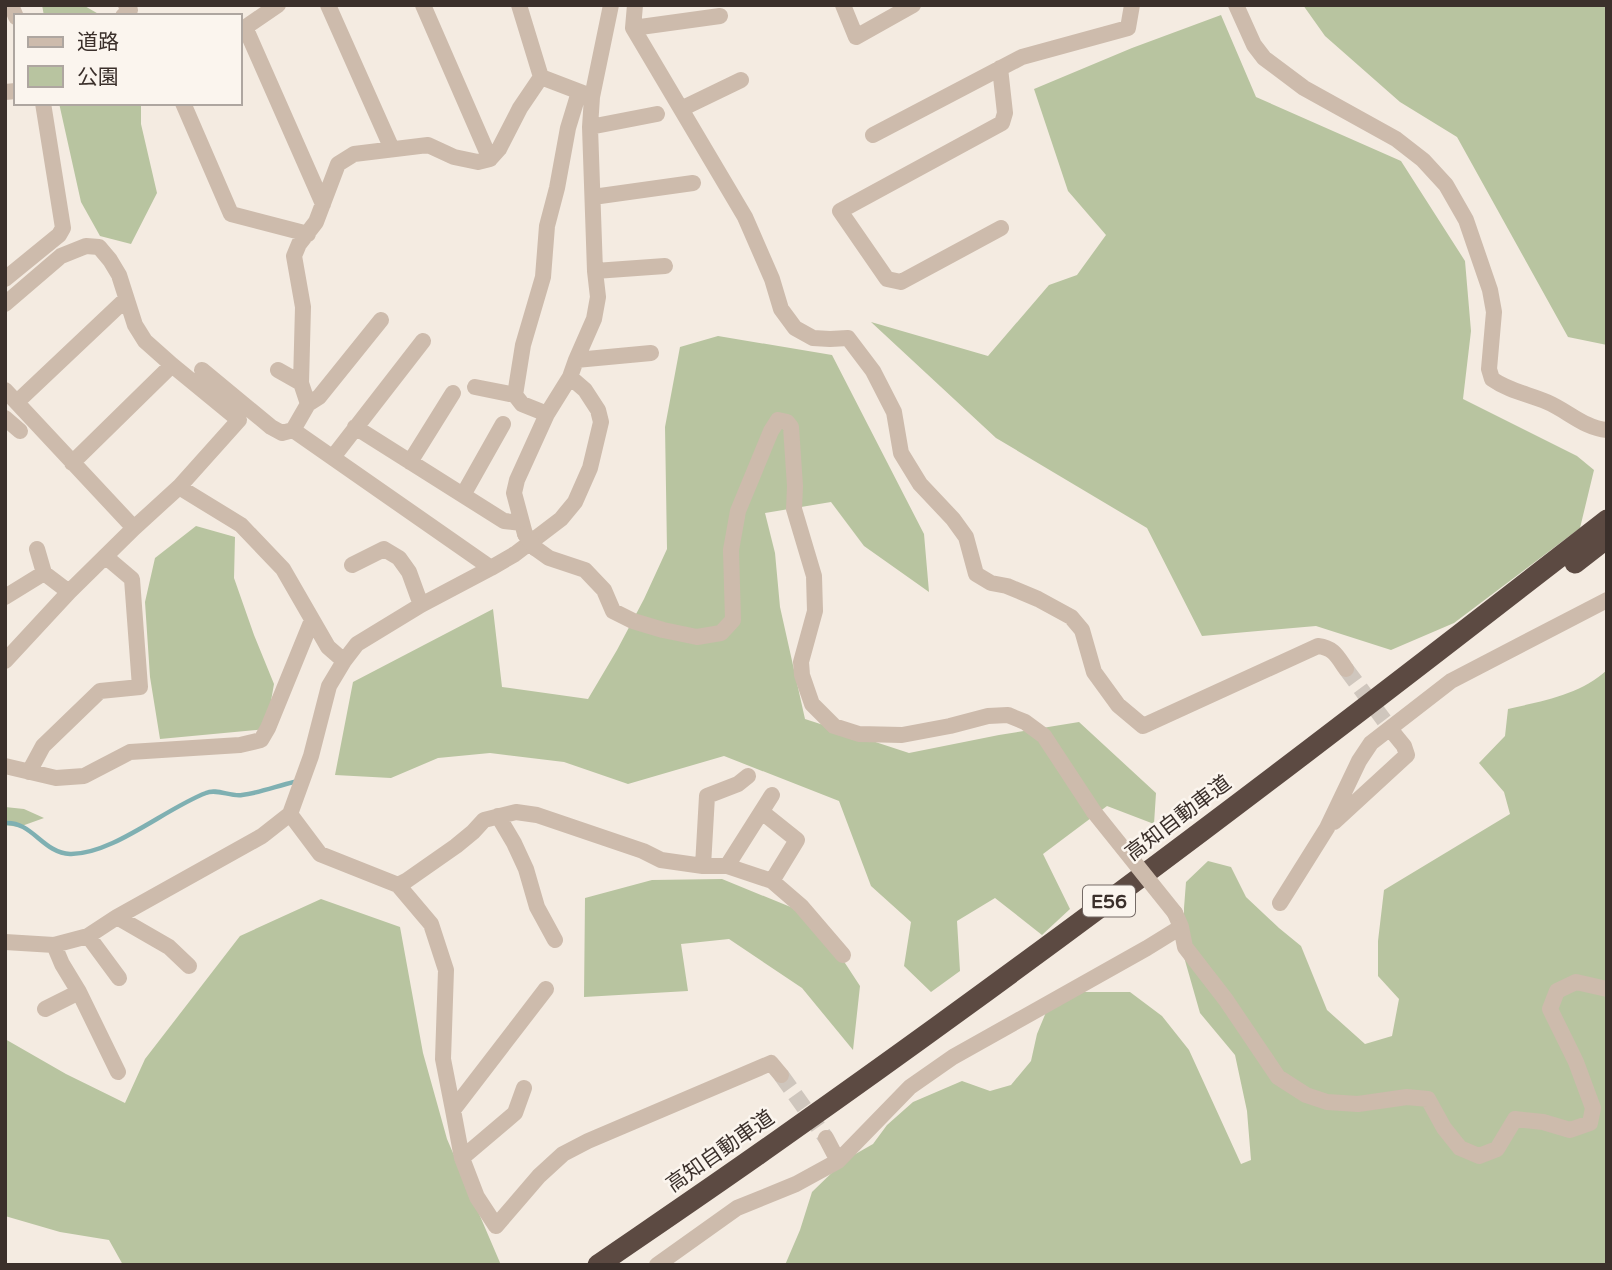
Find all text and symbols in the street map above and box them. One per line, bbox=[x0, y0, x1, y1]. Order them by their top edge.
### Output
legend bbox=[14, 14, 242, 105]
text: 道路 bbox=[77, 30, 119, 55]
text: 公園 bbox=[77, 65, 119, 90]
street label: 高知自動車道 bbox=[1120, 771, 1236, 866]
road number: E56 bbox=[1083, 886, 1135, 917]
street label: 高知自動車道 bbox=[662, 1105, 779, 1198]

